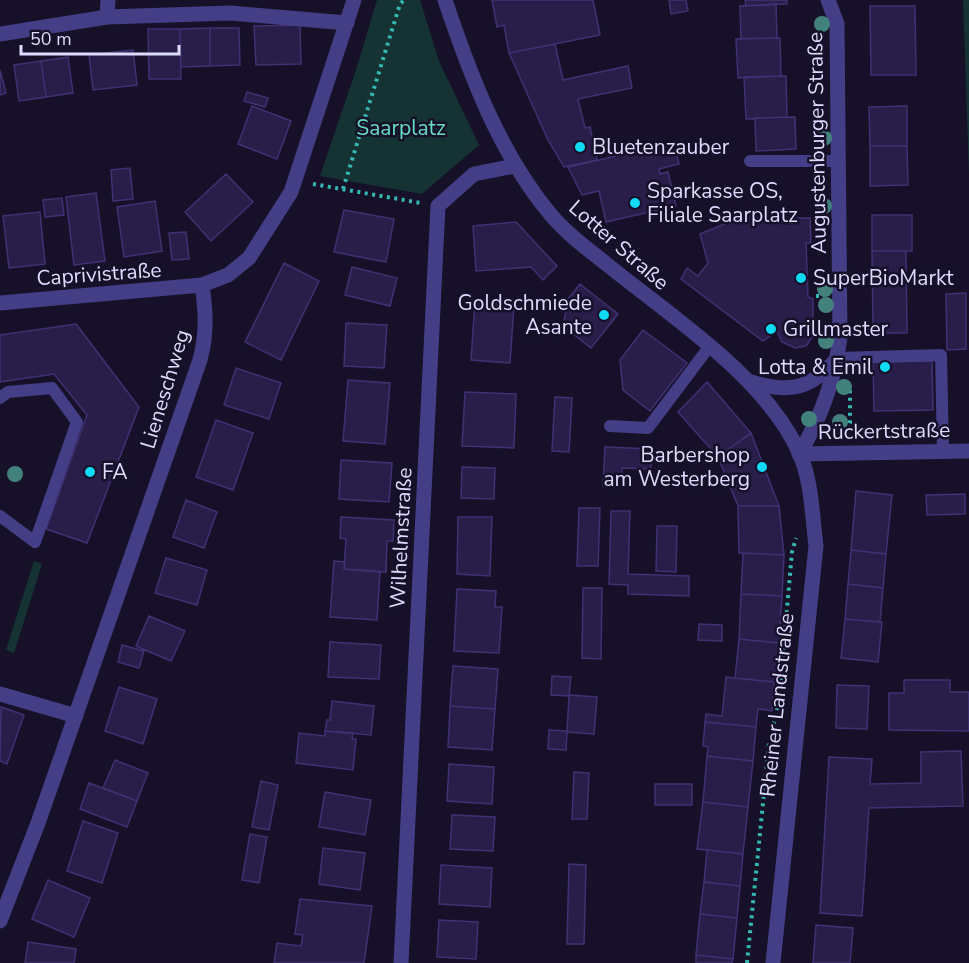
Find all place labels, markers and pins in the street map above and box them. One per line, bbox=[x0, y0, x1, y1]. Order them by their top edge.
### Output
place label: Bluetenzauber bbox=[592, 133, 730, 161]
marker: Bluetenzauber bbox=[573, 140, 587, 154]
place label: Sparkasse OS, Filiale Saarplatz bbox=[647, 177, 798, 229]
marker: Sparkasse OS, Filiale Saarplatz bbox=[628, 196, 642, 210]
place label: SuperBioMarkt bbox=[813, 264, 954, 292]
marker: SuperBioMarkt bbox=[794, 271, 808, 285]
place label: Goldschmiede Asante bbox=[458, 289, 592, 341]
marker: Goldschmiede Asante bbox=[597, 308, 611, 322]
place label: Grillmaster bbox=[783, 315, 889, 343]
marker: Grillmaster bbox=[764, 322, 778, 336]
place label: Lotta & Emil bbox=[758, 353, 874, 381]
marker: Lotta & Emil bbox=[878, 360, 892, 374]
place label: Barbershop am Westerberg bbox=[603, 441, 750, 493]
place label: FA bbox=[102, 458, 128, 486]
marker: Barbershop am Westerberg bbox=[755, 460, 769, 474]
marker: FA bbox=[83, 465, 97, 479]

